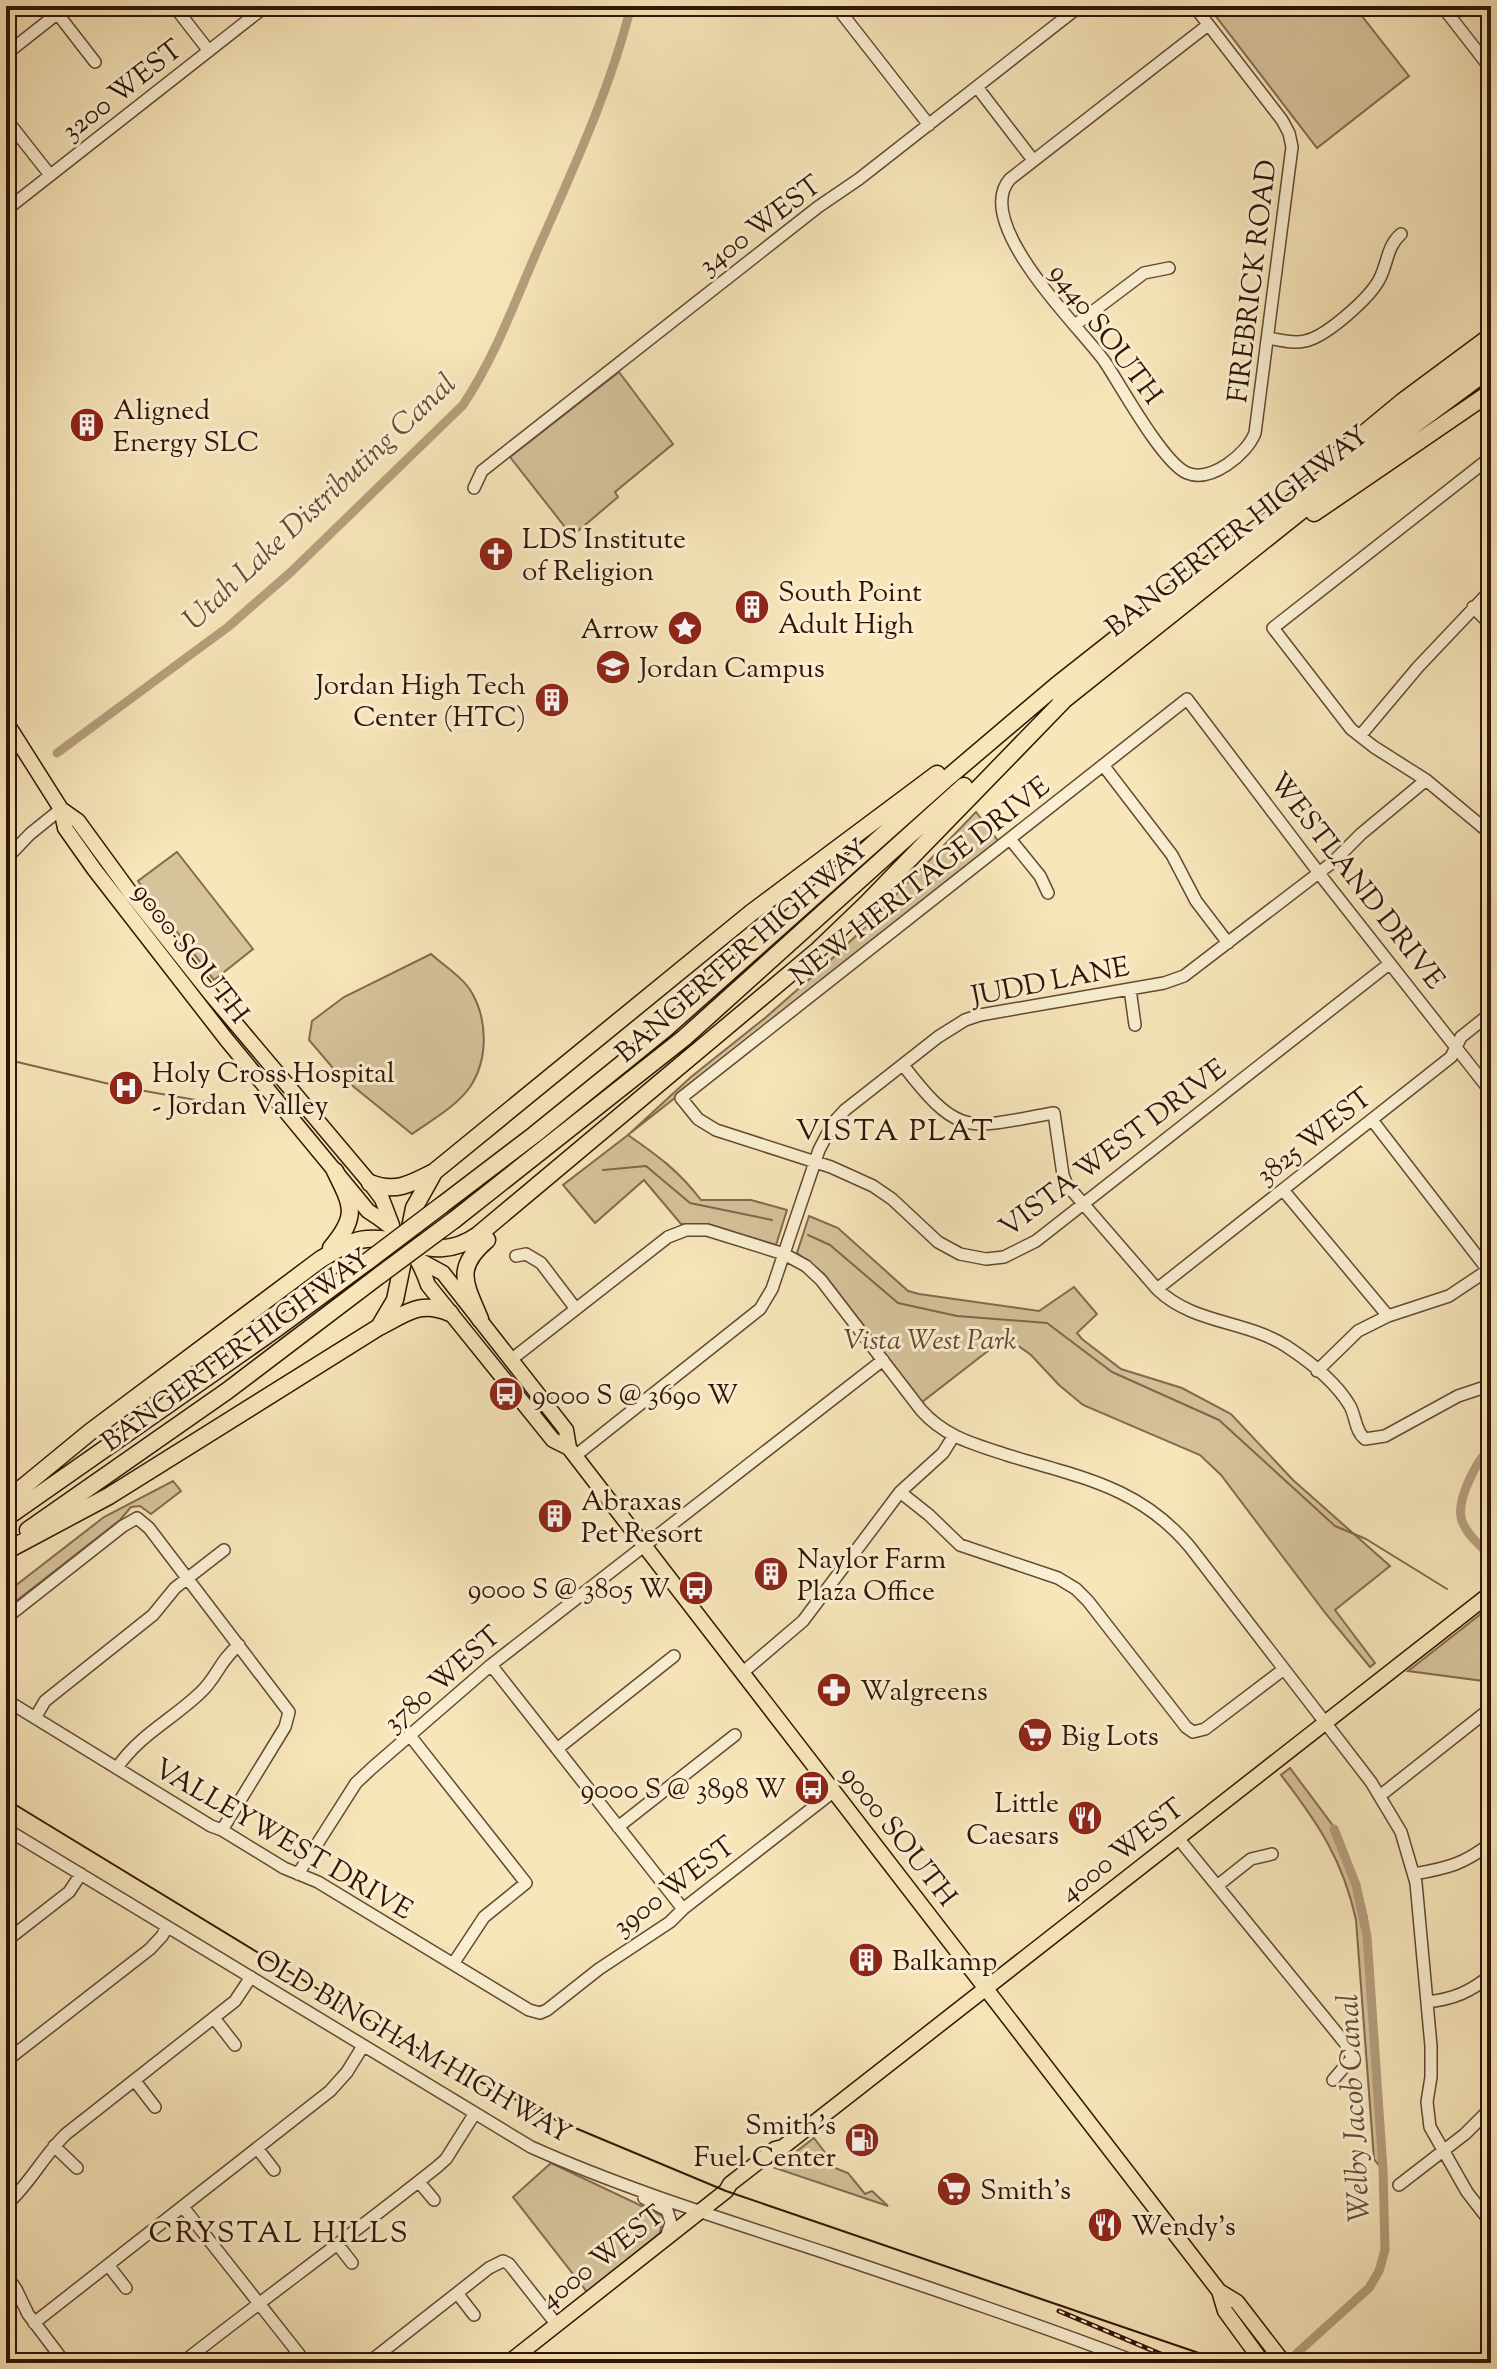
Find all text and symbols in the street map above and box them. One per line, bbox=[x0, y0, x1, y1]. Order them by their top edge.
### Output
street label: 3200 WEST bbox=[54, 31, 192, 152]
street label: FIREBRICK ROAD bbox=[1219, 158, 1289, 405]
street label: 3400 WEST bbox=[691, 167, 831, 286]
street label: 9440 SOUTH bbox=[1038, 256, 1171, 414]
water label: Utah Lake Distributing Canal bbox=[174, 364, 467, 641]
place label: Aligned Energy SLC bbox=[113, 392, 259, 464]
building icon: Aligned Energy SLC bbox=[68, 406, 106, 444]
street label: BANGERTER HIGHWAY bbox=[1098, 417, 1378, 648]
place label: LDS Institute of Religion bbox=[522, 521, 686, 593]
church icon: LDS Institute of Religion bbox=[477, 535, 515, 573]
place label: South Point Adult High bbox=[778, 574, 922, 646]
building icon: South Point Adult High bbox=[733, 588, 771, 626]
place icon: Arrow bbox=[666, 609, 704, 647]
place label: Arrow bbox=[580, 611, 659, 651]
school or university icon: Jordan Campus bbox=[594, 648, 632, 686]
place label: Jordan Campus bbox=[637, 650, 825, 690]
place label: Jordan High Tech Center (HTC) bbox=[314, 667, 526, 739]
building icon: Jordan High Tech Center (HTC) bbox=[533, 681, 571, 719]
street label: WESTLAND DRIVE bbox=[1258, 765, 1453, 999]
street label: NEW HERITAGE DRIVE bbox=[782, 768, 1059, 997]
street label: BANGERTER HIGHWAY bbox=[608, 831, 878, 1074]
street label: 9000 SOUTH bbox=[122, 875, 257, 1033]
street label: JUDD LANE bbox=[966, 948, 1133, 1018]
street label: VISTA WEST DRIVE bbox=[992, 1050, 1236, 1248]
place label: Holy Cross Hospital - Jordan Valley bbox=[152, 1055, 395, 1127]
hospital icon: Holy Cross Hospital - Jordan Valley bbox=[107, 1069, 145, 1107]
street label: 3825 WEST bbox=[1248, 1079, 1382, 1196]
district label: VISTA PLAT bbox=[796, 1111, 994, 1154]
street label: BANGERTER HIGHWAY bbox=[94, 1240, 380, 1463]
park label: Vista West Park bbox=[844, 1322, 1017, 1362]
bus stop icon: 9000 S @ 3690 W bbox=[487, 1375, 525, 1413]
place label: 9000 S @ 3690 W bbox=[532, 1377, 738, 1417]
place label: Abraxas Pet Resort bbox=[581, 1483, 703, 1555]
building icon: Abraxas Pet Resort bbox=[536, 1497, 574, 1535]
place label: Naylor Farm Plaza Office bbox=[797, 1541, 946, 1613]
building icon: Naylor Farm Plaza Office bbox=[752, 1555, 790, 1593]
bus stop icon: 9000 S @ 3805 W bbox=[677, 1569, 715, 1607]
place label: 9000 S @ 3805 W bbox=[468, 1571, 670, 1611]
street label: 3780 WEST bbox=[375, 1618, 511, 1743]
pharmacy icon: Walgreens bbox=[815, 1671, 853, 1709]
place label: Walgreens bbox=[860, 1673, 988, 1713]
supermarket icon: Big Lots bbox=[1016, 1716, 1054, 1754]
place label: Big Lots bbox=[1061, 1718, 1159, 1758]
street label: VALLEYWEST DRIVE bbox=[146, 1750, 420, 1931]
street label: 9000 SOUTH bbox=[830, 1758, 965, 1916]
bus stop icon: 9000 S @ 3898 W bbox=[793, 1769, 831, 1807]
place label: 9000 S @ 3898 W bbox=[580, 1771, 786, 1811]
place label: Little Caesars bbox=[966, 1785, 1059, 1857]
street label: 4000 WEST bbox=[1052, 1790, 1194, 1913]
restaurant icon: Little Caesars bbox=[1066, 1799, 1104, 1837]
street label: 3900 WEST bbox=[605, 1828, 745, 1947]
street label: OLD BINGHAM HIGHWAY bbox=[247, 1940, 578, 2155]
building icon: Balkamp bbox=[847, 1941, 885, 1979]
place label: Balkamp bbox=[892, 1943, 997, 1983]
water label: Welby Jacob Canal bbox=[1328, 1993, 1383, 2223]
place label: Smith's Fuel Center bbox=[694, 2107, 836, 2179]
fuel station icon: Smith's Fuel Center bbox=[843, 2121, 881, 2159]
supermarket icon: Smith's bbox=[935, 2170, 973, 2208]
place label: Smith's bbox=[980, 2172, 1071, 2212]
street label: 4000 WEST bbox=[532, 2197, 674, 2320]
restaurant icon: Wendy's bbox=[1086, 2206, 1124, 2244]
place label: Wendy's bbox=[1131, 2208, 1236, 2248]
district label: CRYSTAL HILLS bbox=[148, 2213, 410, 2256]

